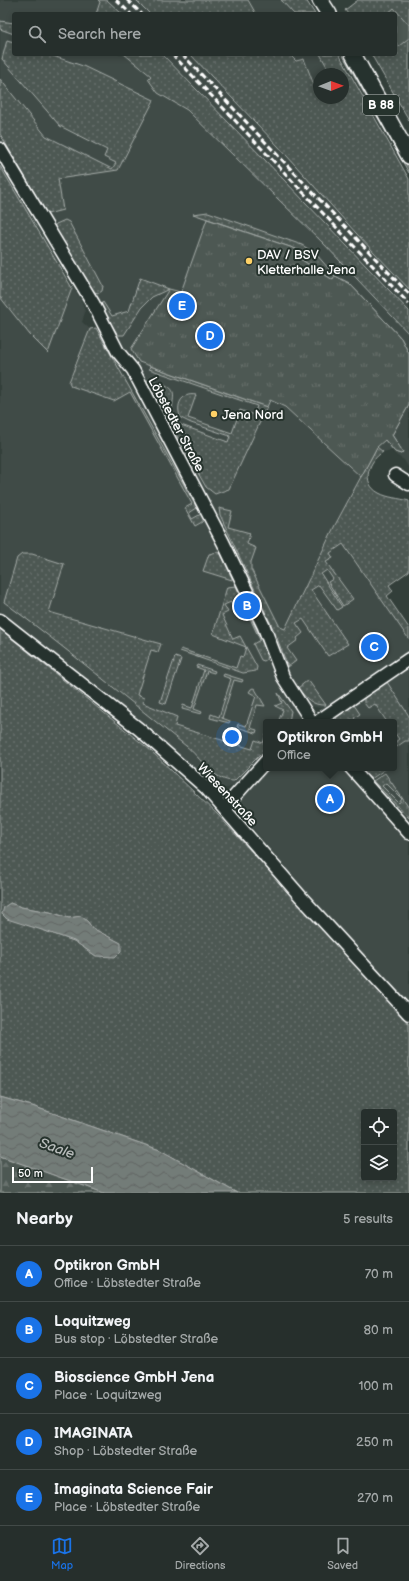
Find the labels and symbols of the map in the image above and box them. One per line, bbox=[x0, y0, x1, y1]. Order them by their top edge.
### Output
north arrow bbox=[313, 68, 349, 104]
road number: B 88 bbox=[363, 95, 399, 115]
place label: DAV / BSV Kletterhalle Jena bbox=[257, 247, 356, 278]
marker: DAV / BSV Kletterhalle Jena bbox=[244, 256, 254, 266]
pin: E bbox=[169, 291, 195, 321]
pin: D bbox=[197, 321, 223, 351]
street label: Löbstedter Straße bbox=[144, 374, 208, 475]
place label: Jena Nord bbox=[222, 407, 283, 423]
marker: Jena Nord bbox=[209, 409, 219, 419]
pin: B bbox=[234, 591, 260, 621]
pin: C bbox=[361, 632, 387, 662]
your location bbox=[222, 727, 242, 747]
street label: Wiesenstraße bbox=[194, 760, 261, 830]
pin: A bbox=[317, 784, 343, 814]
water label: Saale bbox=[37, 1134, 77, 1163]
scale bar bbox=[12, 1165, 93, 1184]

